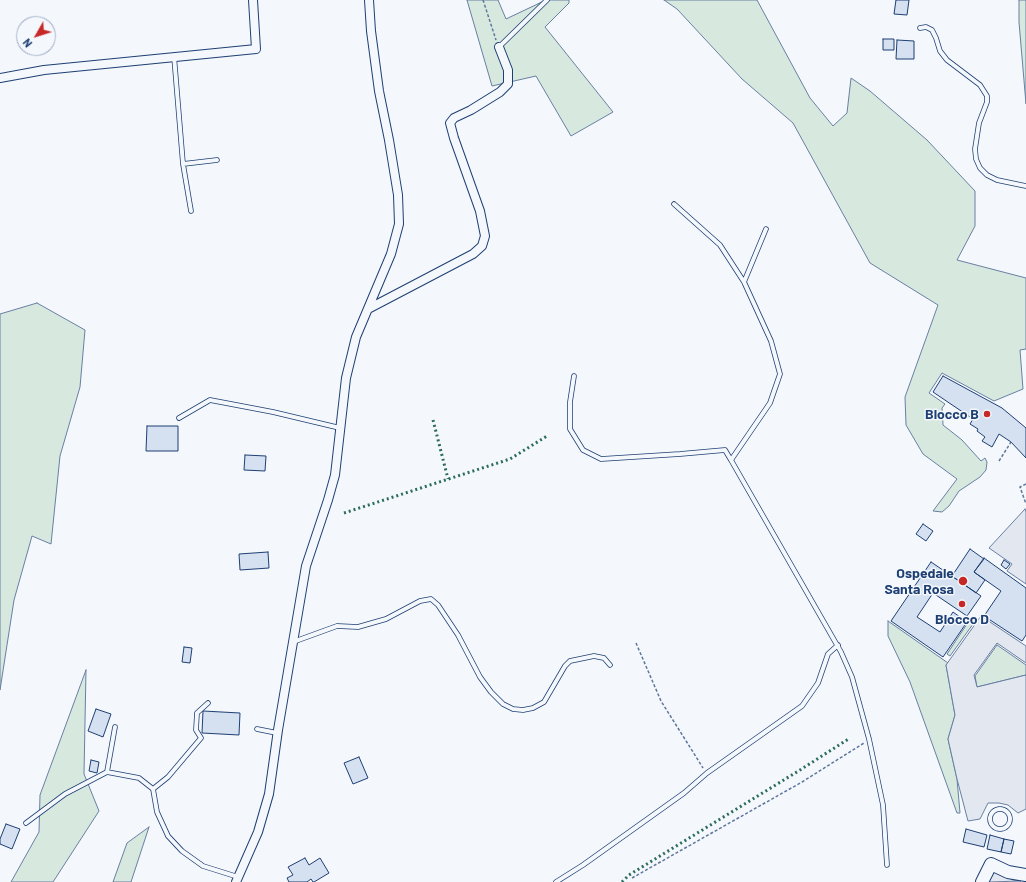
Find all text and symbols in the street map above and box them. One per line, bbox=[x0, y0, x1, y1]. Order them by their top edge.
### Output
north arrow bbox=[16, 16, 56, 56]
text: N bbox=[20, 36, 34, 50]
place label: Blocco B bbox=[925, 406, 979, 422]
marker: Blocco B bbox=[982, 409, 992, 419]
place label: Ospedale Santa Rosa bbox=[884, 565, 954, 598]
marker: Ospedale Santa Rosa bbox=[957, 575, 969, 587]
marker: Blocco D bbox=[957, 599, 967, 609]
place label: Blocco D bbox=[935, 611, 989, 627]

